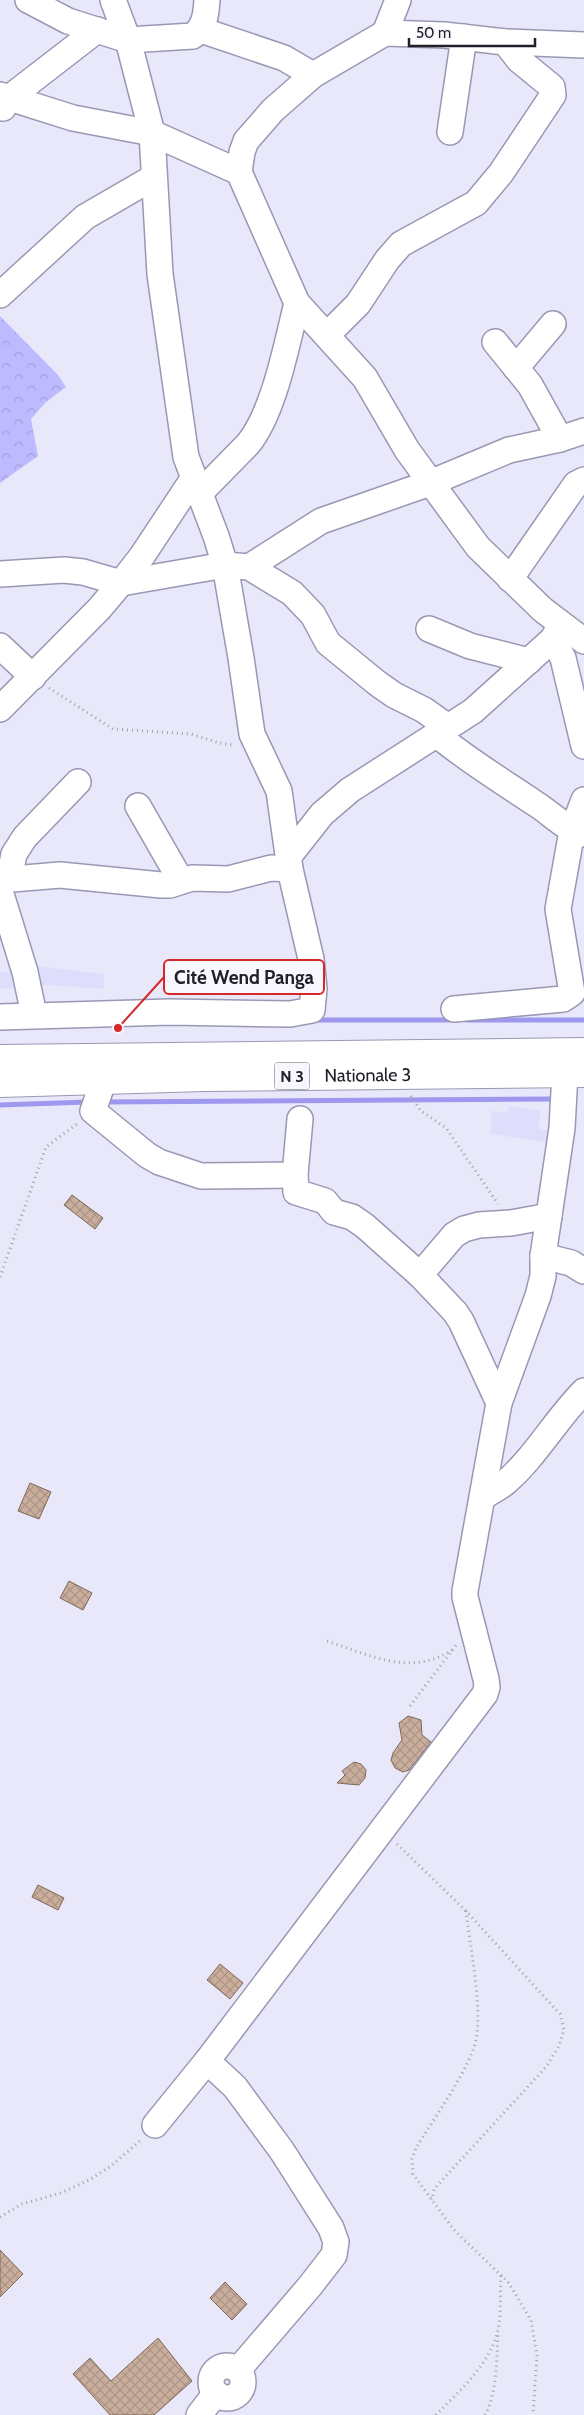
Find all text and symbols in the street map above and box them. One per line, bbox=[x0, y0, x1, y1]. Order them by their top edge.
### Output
scale bar bbox=[409, 15, 535, 47]
text: 50 m bbox=[416, 24, 451, 42]
callout: Cité Wend Panga bbox=[164, 960, 324, 994]
text: Cité Wend Panga bbox=[174, 966, 315, 989]
road number: N 3 bbox=[274, 1062, 310, 1090]
street label: Nationale 3 bbox=[324, 1064, 411, 1087]

